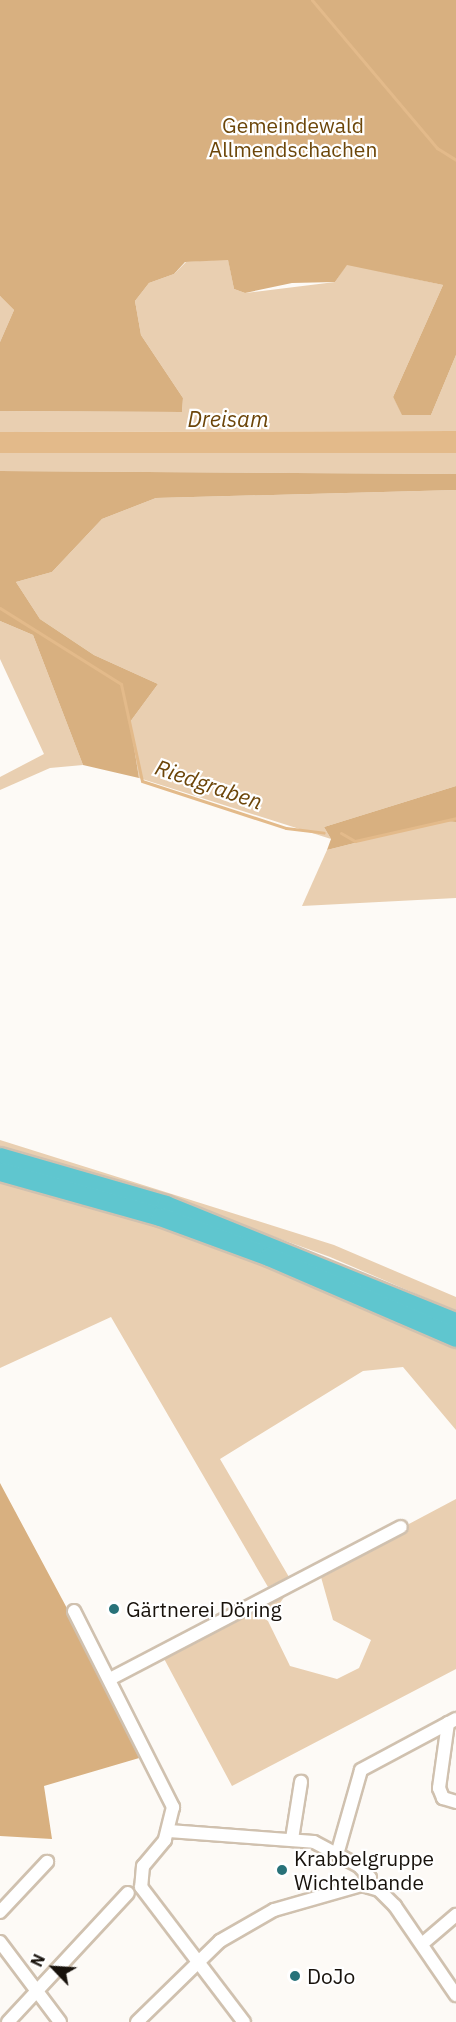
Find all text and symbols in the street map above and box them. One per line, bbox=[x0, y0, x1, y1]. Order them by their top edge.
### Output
park label: Gemeindewald Allmendschachen bbox=[209, 112, 377, 162]
water label: Dreisam bbox=[187, 406, 269, 432]
water label: Riedgraben bbox=[152, 753, 266, 815]
place label: Gärtnerei Döring bbox=[126, 1596, 282, 1622]
marker: Gärtnerei Döring bbox=[107, 1602, 121, 1616]
place label: Krabbelgruppe Wichtelbande bbox=[294, 1845, 434, 1895]
marker: Krabbelgruppe Wichtelbande bbox=[275, 1863, 289, 1877]
north arrow bbox=[24, 1938, 84, 1998]
text: N bbox=[26, 1951, 49, 1970]
place label: DoJo bbox=[307, 1963, 355, 1989]
marker: DoJo bbox=[288, 1969, 302, 1983]

